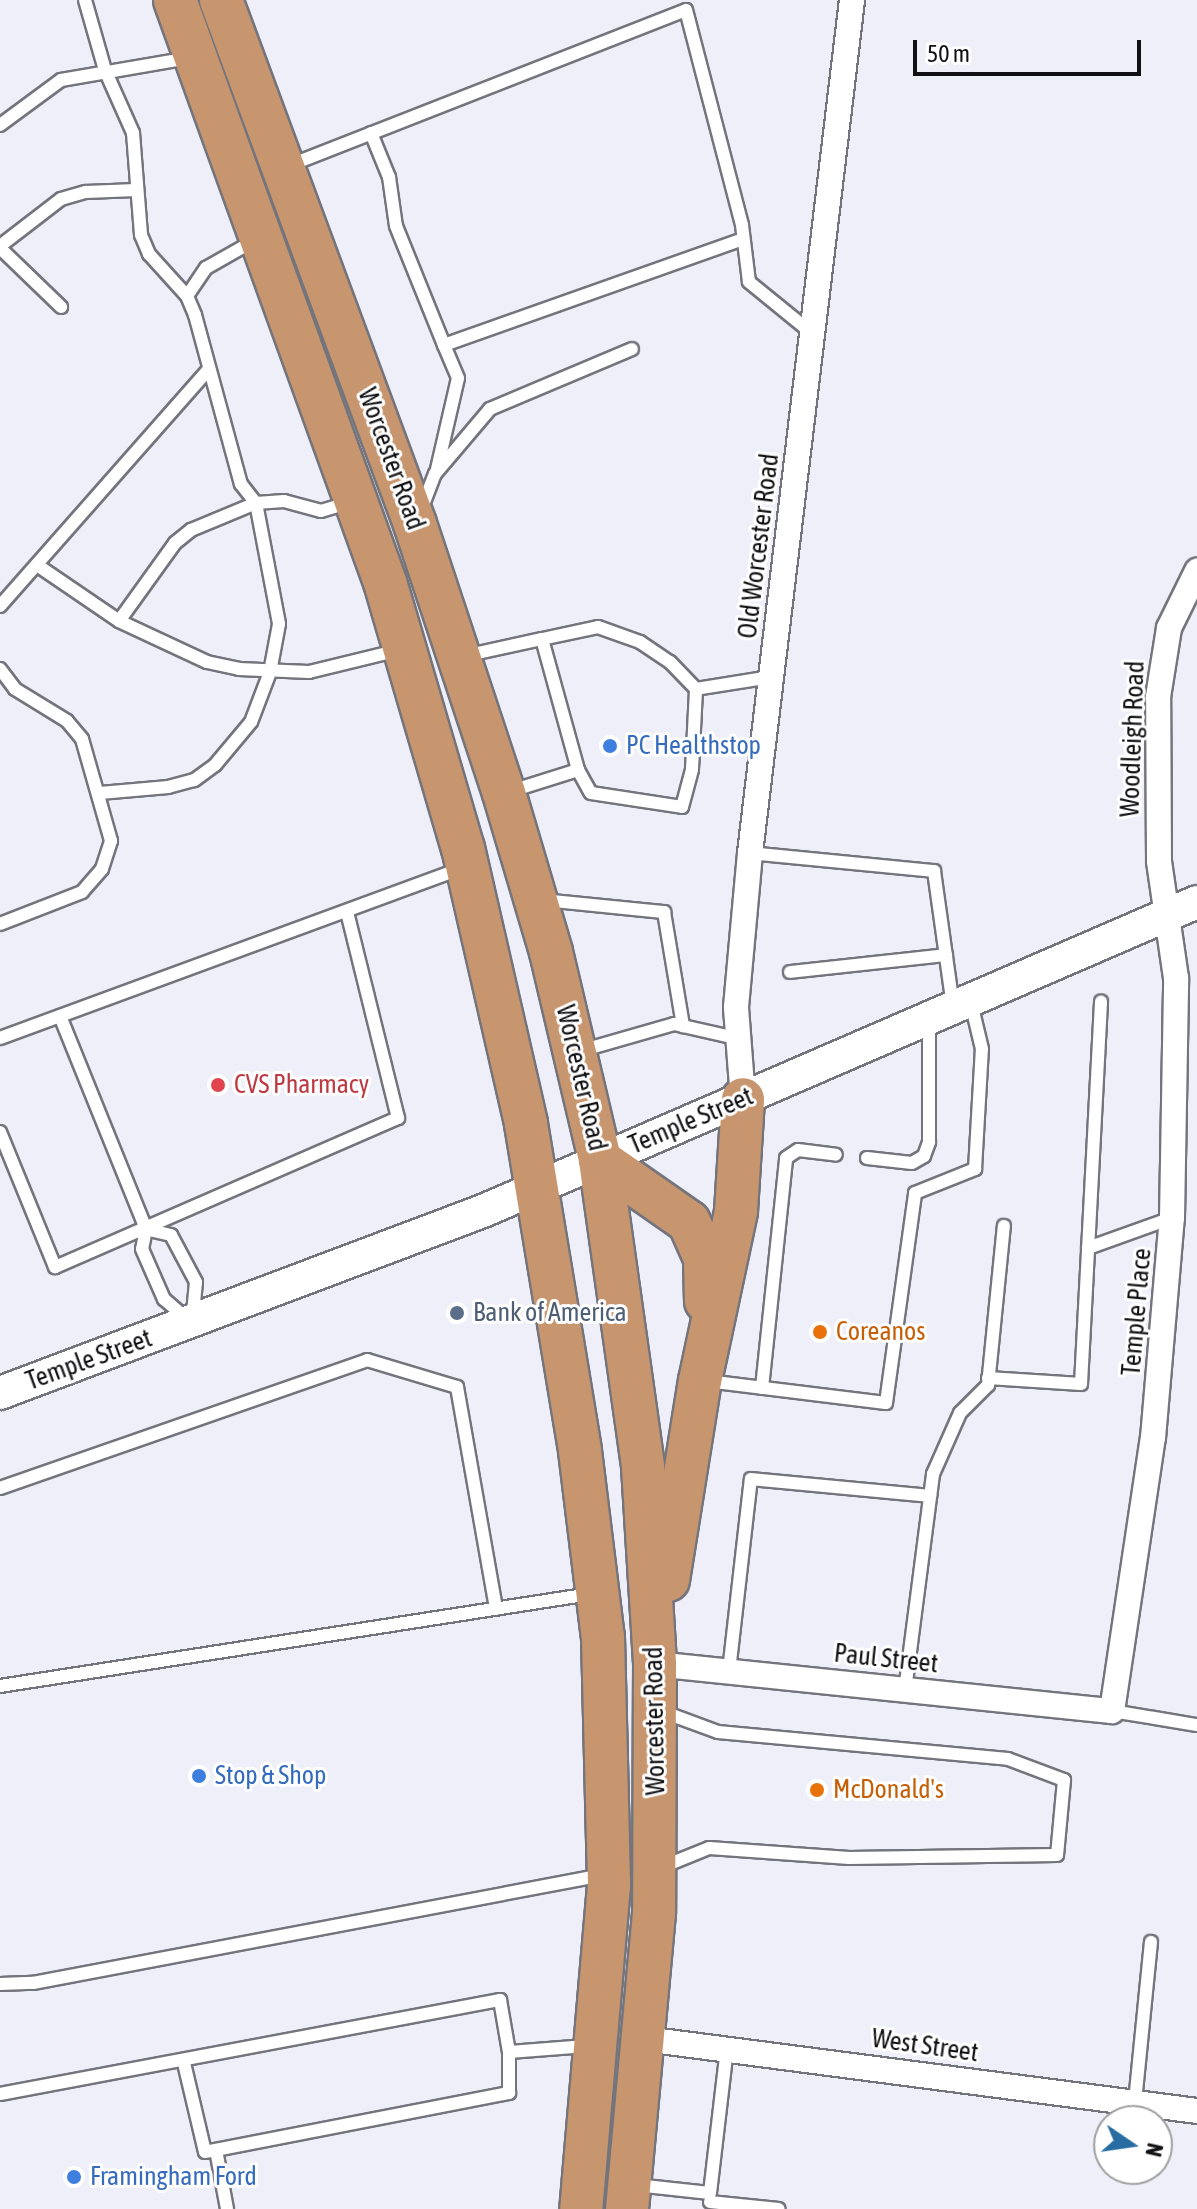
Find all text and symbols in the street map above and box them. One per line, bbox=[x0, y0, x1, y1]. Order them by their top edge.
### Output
scale bar bbox=[917, 24, 1145, 74]
text: 50 m bbox=[927, 40, 970, 67]
street label: Worcester Road bbox=[351, 384, 431, 534]
street label: Old Worcester Road bbox=[732, 452, 786, 640]
street label: Woodleigh Road bbox=[1115, 660, 1151, 818]
place label: PC Healthstop bbox=[626, 730, 761, 762]
marker: PC Healthstop bbox=[601, 737, 619, 755]
street label: Worcester Road bbox=[549, 1002, 613, 1154]
place label: CVS Pharmacy bbox=[234, 1069, 369, 1101]
marker: CVS Pharmacy bbox=[209, 1076, 227, 1094]
street label: Temple Street bbox=[624, 1081, 758, 1161]
street label: Temple Place bbox=[1116, 1247, 1158, 1377]
place label: Bank of America bbox=[473, 1297, 627, 1329]
marker: Bank of America bbox=[448, 1304, 466, 1322]
place label: Coreanos bbox=[836, 1316, 925, 1348]
street label: Temple Street bbox=[22, 1323, 156, 1397]
marker: Coreanos bbox=[811, 1323, 829, 1341]
street label: Paul Street bbox=[832, 1638, 940, 1680]
street label: Worcester Road bbox=[638, 1647, 672, 1795]
place label: Stop & Shop bbox=[215, 1760, 326, 1792]
marker: Stop & Shop bbox=[190, 1767, 208, 1785]
place label: McDonald's bbox=[833, 1774, 944, 1806]
marker: McDonald's bbox=[808, 1781, 826, 1799]
street label: West Street bbox=[870, 2023, 980, 2069]
north arrow bbox=[1093, 2105, 1173, 2185]
text: N bbox=[1140, 2141, 1169, 2159]
place label: Framingham Ford bbox=[90, 2161, 257, 2193]
marker: Framingham Ford bbox=[65, 2168, 83, 2186]

